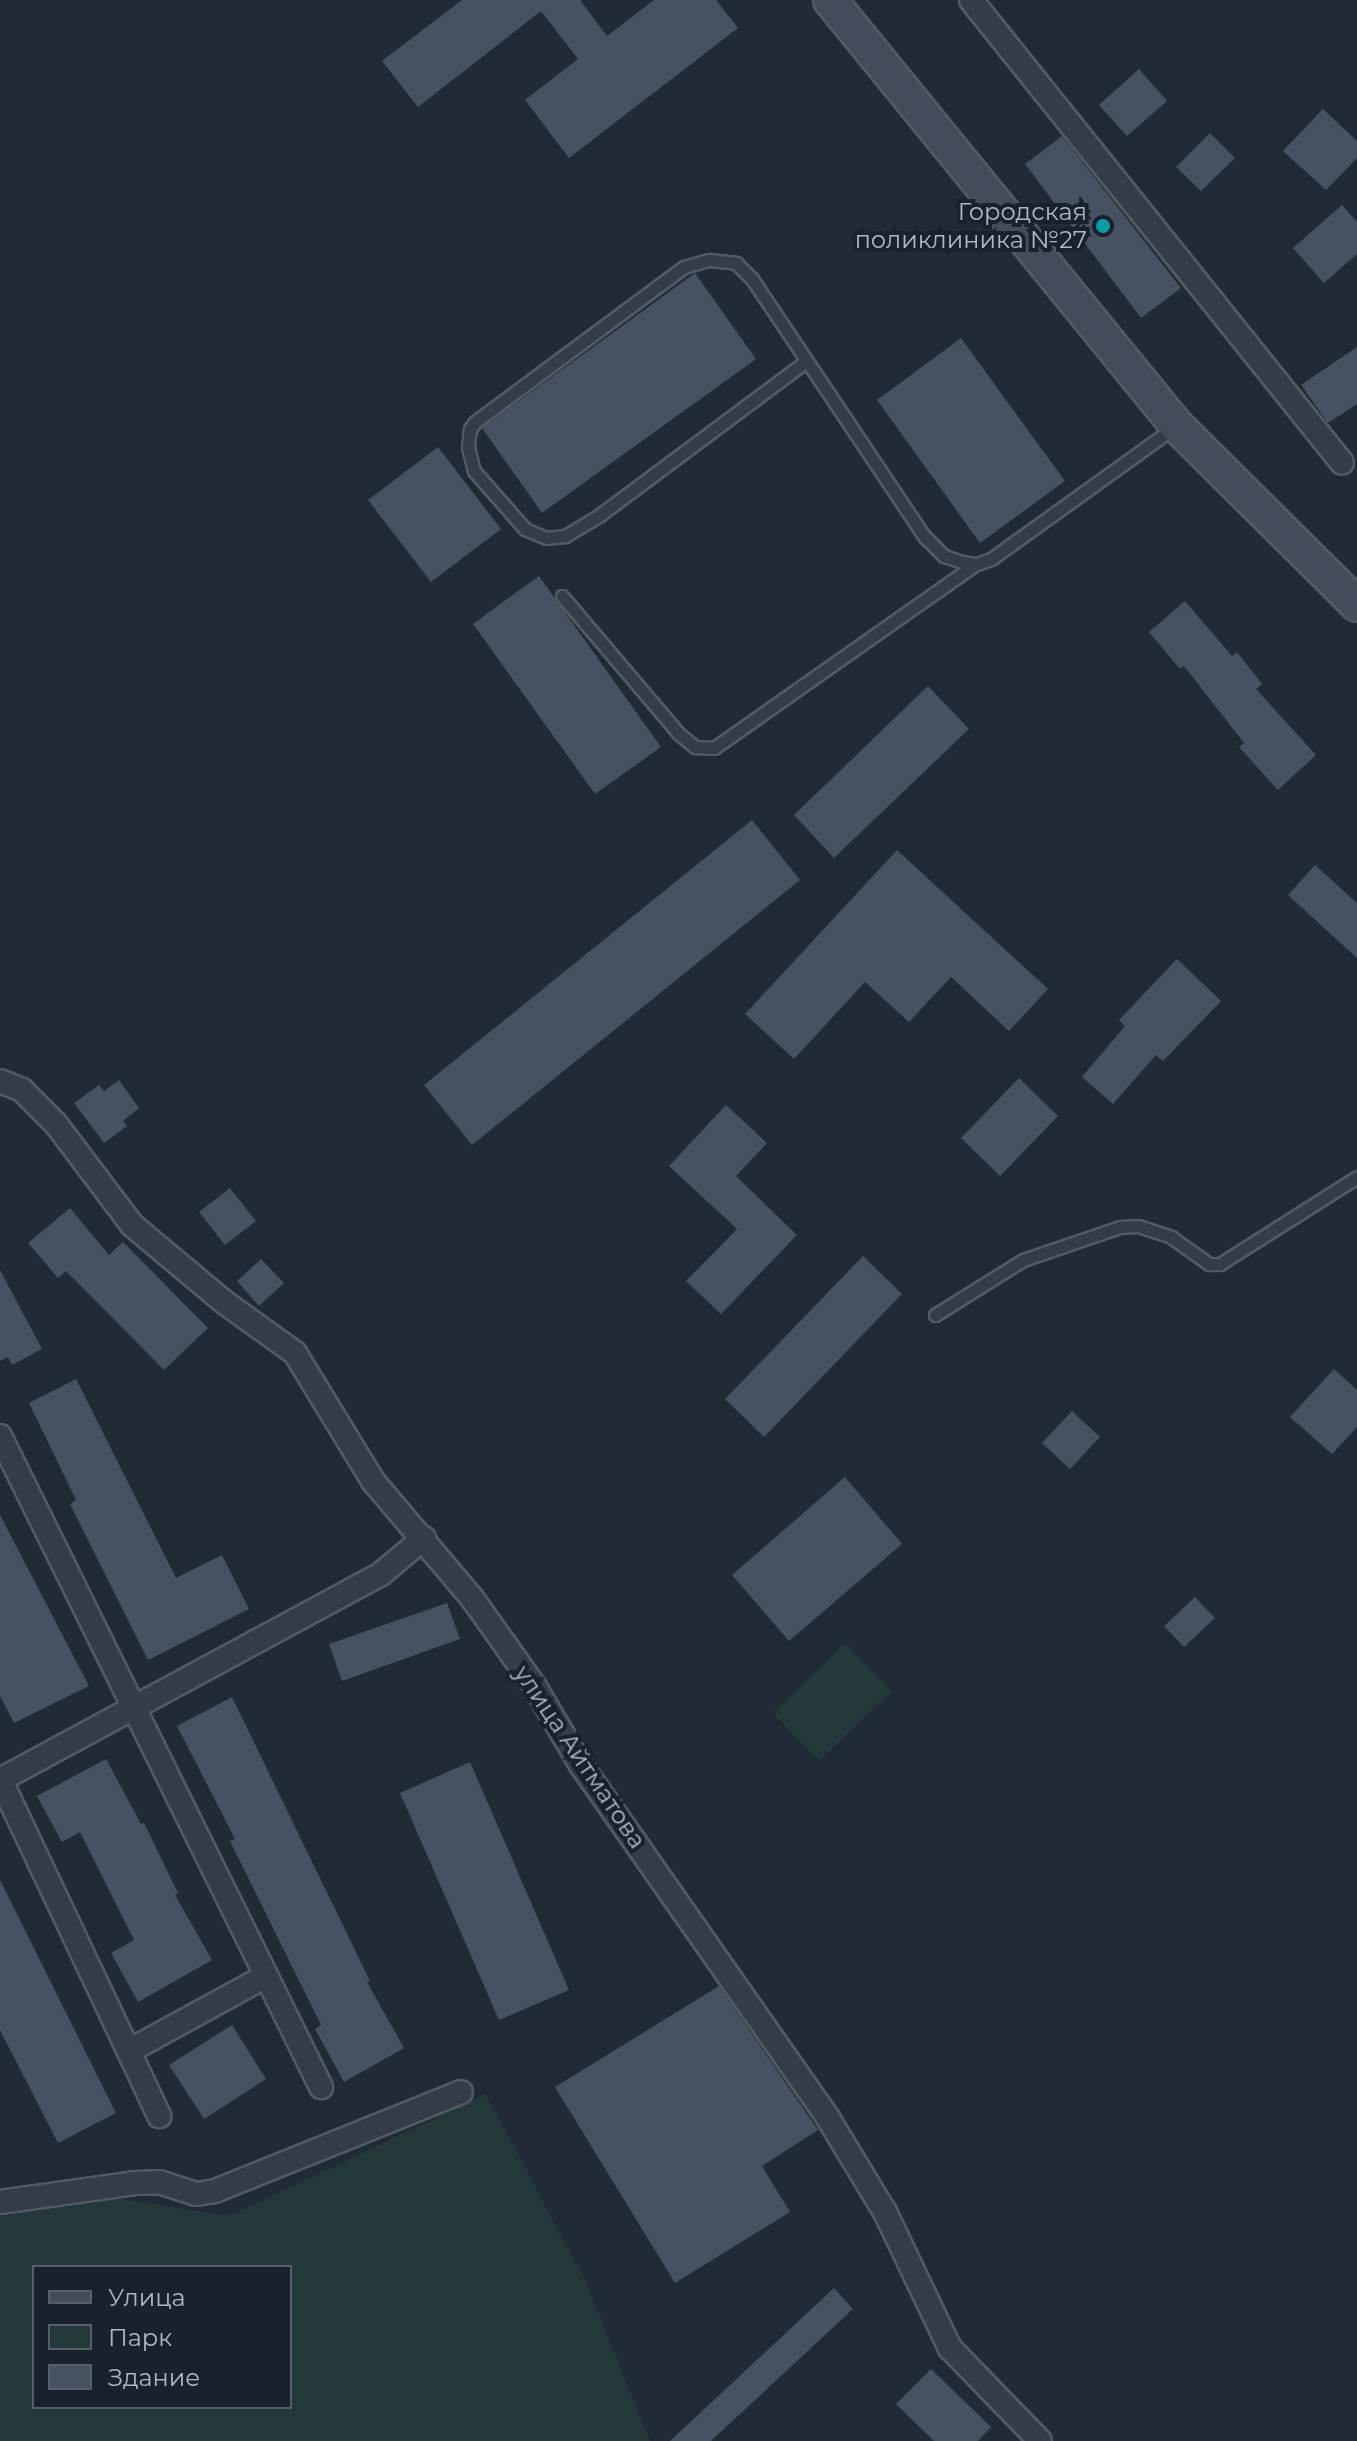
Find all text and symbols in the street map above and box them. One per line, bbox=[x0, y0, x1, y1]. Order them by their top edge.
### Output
place label: Городская поликлиника №27 bbox=[855, 198, 1087, 254]
marker: Городская поликлиника №27 bbox=[1094, 217, 1112, 235]
street label: улица Айтматова bbox=[508, 1660, 652, 1854]
legend bbox=[32, 2265, 292, 2409]
text: Улица bbox=[108, 2283, 186, 2312]
text: Парк bbox=[108, 2323, 172, 2352]
text: Здание bbox=[108, 2363, 200, 2392]

